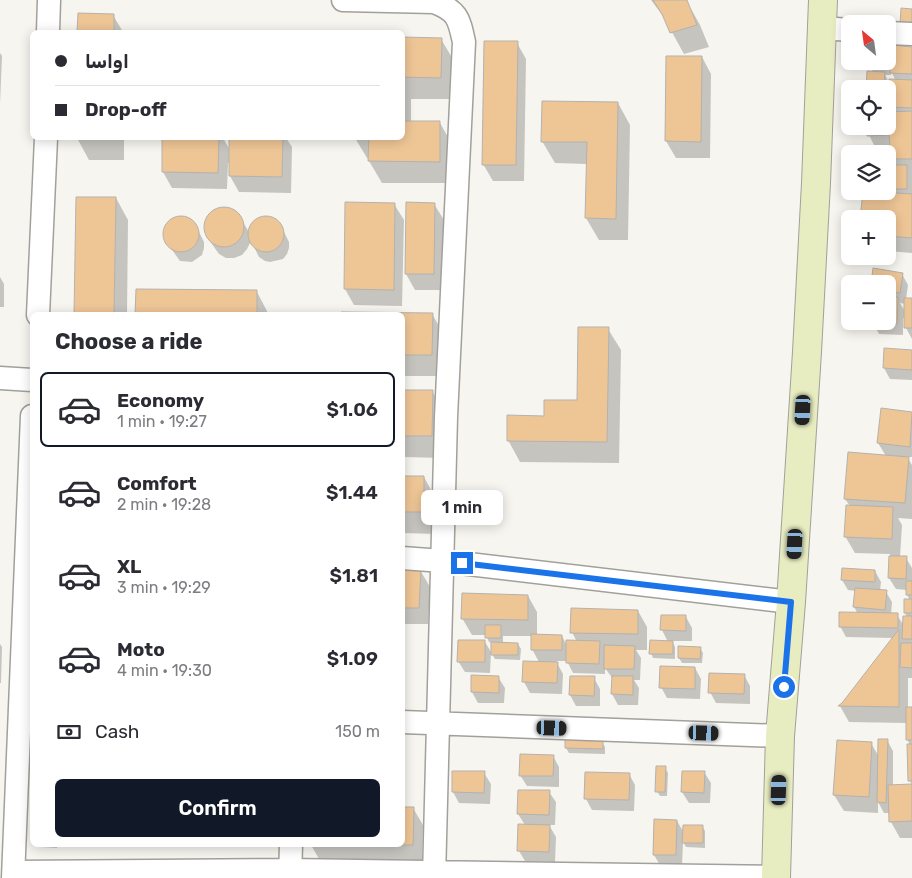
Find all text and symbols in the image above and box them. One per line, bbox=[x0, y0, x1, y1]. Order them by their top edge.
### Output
north arrow bbox=[841, 15, 896, 70]
map controls bbox=[841, 15, 896, 330]
text: اواسا bbox=[85, 50, 129, 73]
button: locate bbox=[841, 80, 896, 135]
text: Drop-off bbox=[85, 98, 167, 121]
button: layers bbox=[841, 145, 896, 200]
button: + bbox=[841, 210, 896, 265]
button: − bbox=[841, 275, 896, 330]
text: Choose a ride bbox=[55, 328, 202, 355]
icon: car bbox=[57, 387, 102, 432]
text: Economy bbox=[117, 389, 204, 412]
car bbox=[794, 395, 811, 425]
text: $1.06 bbox=[327, 398, 378, 421]
text: 1 min · 19:27 bbox=[117, 412, 207, 431]
icon: car bbox=[57, 470, 102, 515]
text: Comfort bbox=[117, 472, 197, 495]
text: $1.44 bbox=[326, 481, 378, 504]
callout: 1 min bbox=[421, 490, 503, 526]
text: 2 min · 19:28 bbox=[117, 495, 211, 514]
text: 1 min bbox=[442, 498, 482, 517]
car bbox=[786, 529, 803, 559]
route end bbox=[451, 552, 473, 574]
icon: car bbox=[57, 553, 102, 598]
text: XL bbox=[117, 555, 141, 578]
text: $1.81 bbox=[330, 564, 378, 587]
text: 3 min · 19:29 bbox=[117, 578, 211, 597]
icon: car bbox=[57, 636, 102, 681]
text: Moto bbox=[117, 638, 165, 661]
text: $1.09 bbox=[327, 647, 378, 670]
text: 4 min · 19:30 bbox=[117, 661, 212, 680]
route start bbox=[773, 676, 795, 698]
icon: cash bbox=[55, 718, 83, 746]
text: Cash bbox=[95, 720, 139, 743]
car bbox=[536, 720, 567, 736]
text: 150 m bbox=[335, 722, 380, 741]
car bbox=[688, 725, 719, 741]
car bbox=[770, 775, 787, 805]
button: Confirm bbox=[55, 779, 380, 837]

